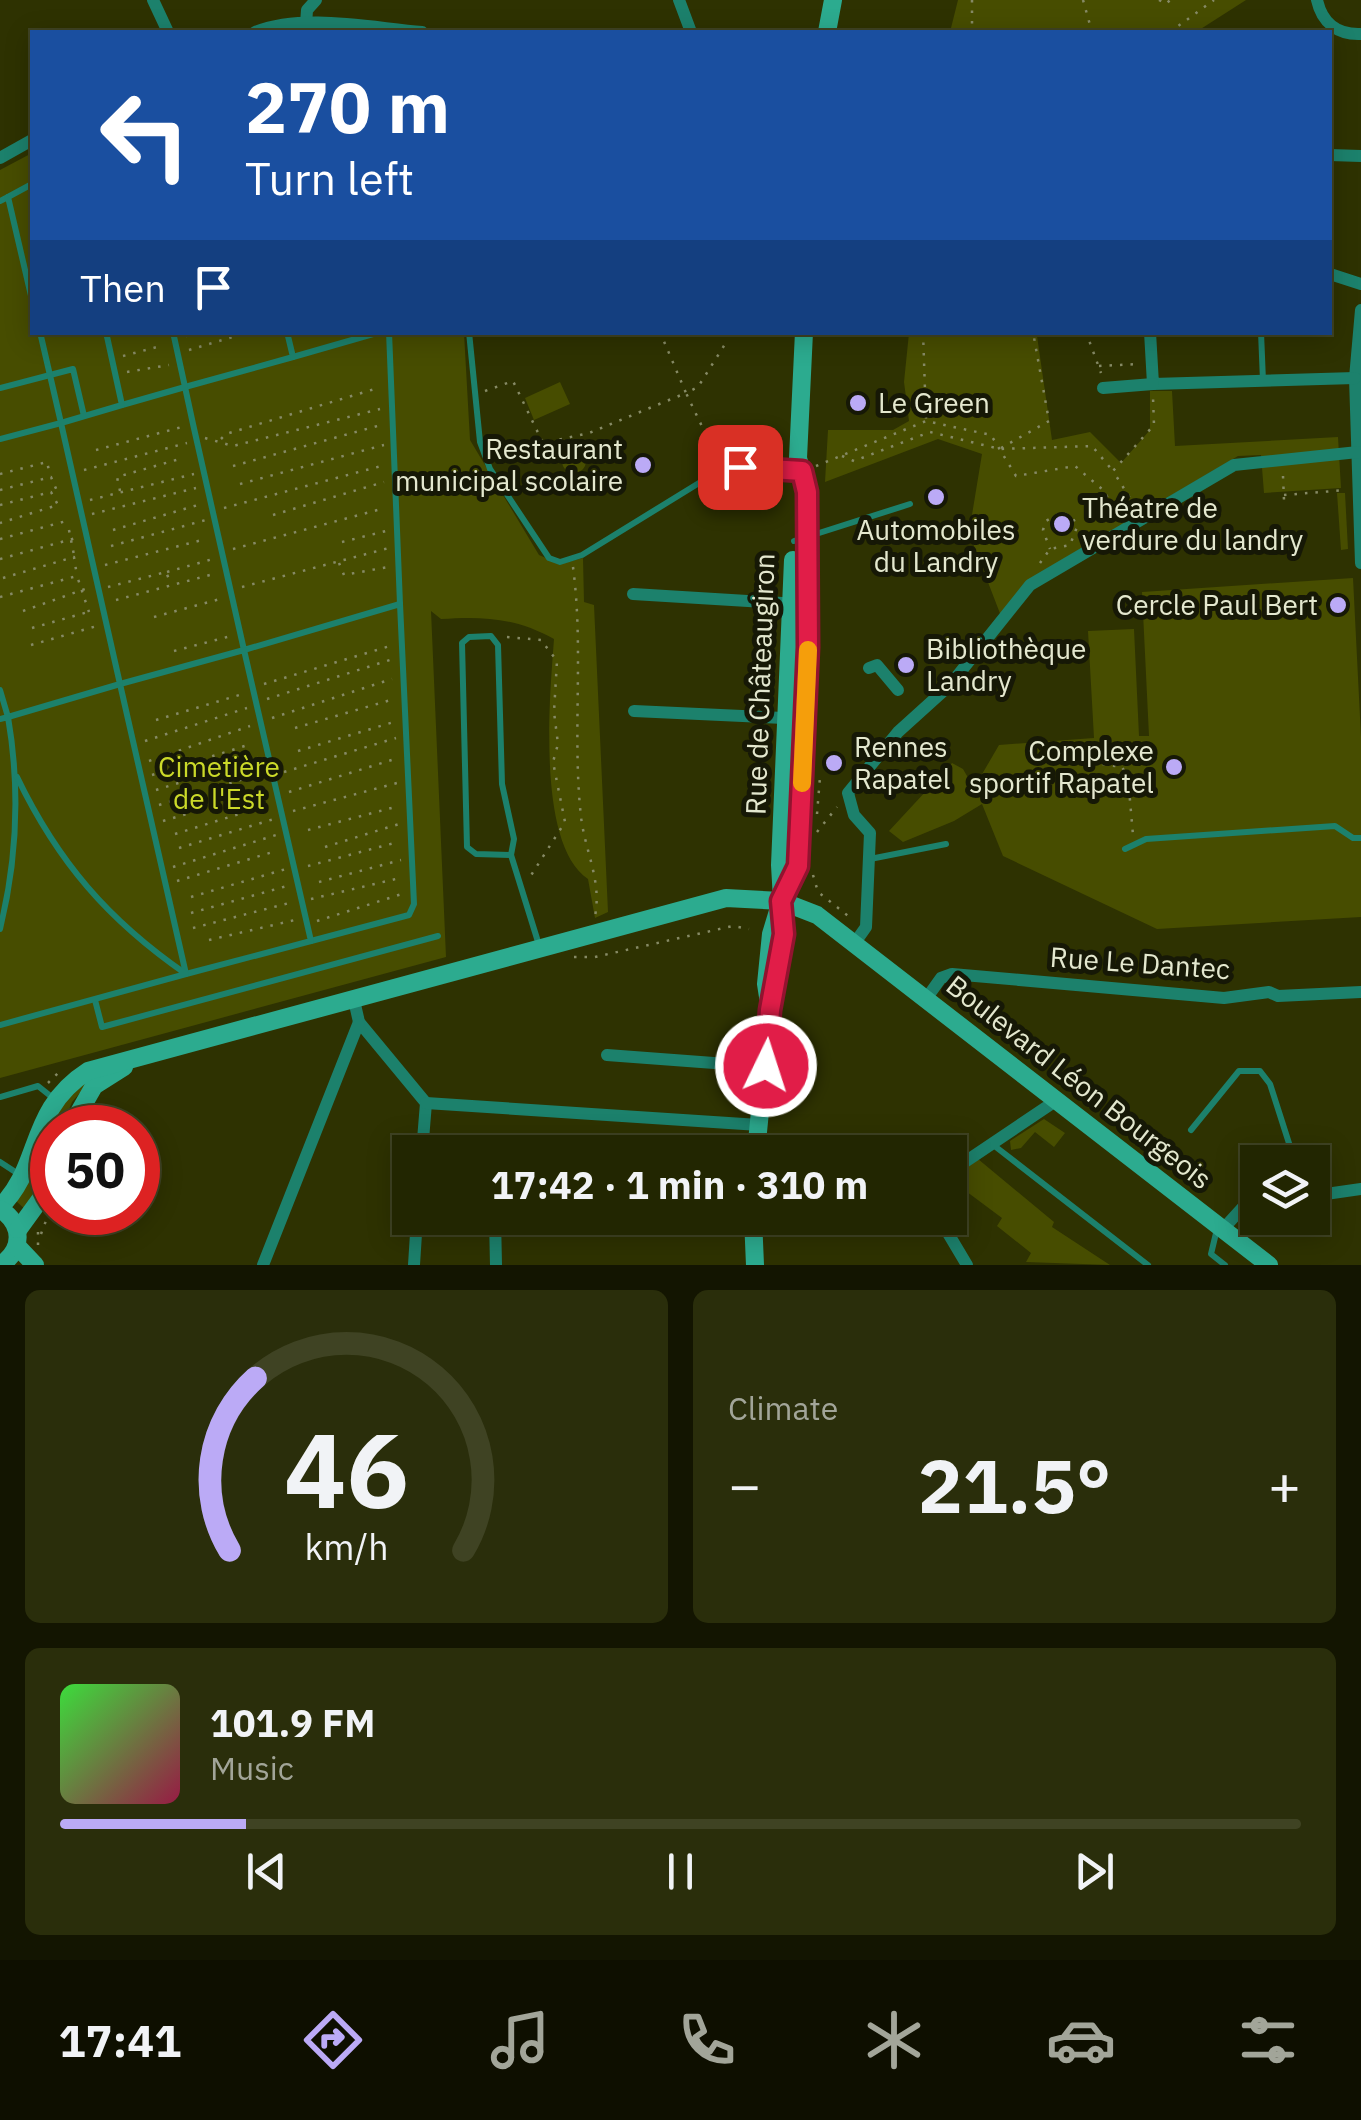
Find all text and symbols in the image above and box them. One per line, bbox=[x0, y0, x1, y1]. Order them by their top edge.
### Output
text: 270 m bbox=[245, 61, 450, 152]
icon: left bbox=[80, 70, 210, 200]
text: Turn left bbox=[245, 149, 414, 207]
icon: arrive bbox=[186, 260, 241, 315]
text: Then bbox=[80, 263, 166, 312]
place label: Le Green bbox=[878, 384, 990, 421]
marker: Le Green bbox=[847, 392, 869, 414]
pin bbox=[698, 425, 783, 510]
place label: Restaurant municipal scolaire bbox=[395, 430, 623, 499]
icon: arrive bbox=[713, 440, 768, 495]
marker: Restaurant municipal scolaire bbox=[632, 454, 654, 476]
marker: Automobiles du Landry bbox=[925, 486, 947, 508]
place label: Théatre de verdure du landry bbox=[1082, 489, 1303, 558]
place label: Automobiles du Landry bbox=[856, 511, 1016, 580]
marker: Théatre de verdure du landry bbox=[1051, 513, 1073, 535]
street label: Rue de Châteaugiron bbox=[736, 553, 783, 815]
place label: Cercle Paul Bert bbox=[1116, 586, 1318, 623]
marker: Cercle Paul Bert bbox=[1327, 594, 1349, 616]
place label: Bibliothèque Landry bbox=[926, 630, 1086, 699]
marker: Bibliothèque Landry bbox=[895, 654, 917, 676]
place label: Rennes Rapatel bbox=[854, 728, 951, 797]
place label: Complexe sportif Rapatel bbox=[969, 732, 1154, 801]
park label: Cimetière de l'Est bbox=[158, 748, 280, 817]
marker: Rennes Rapatel bbox=[823, 752, 845, 774]
marker: Complexe sportif Rapatel bbox=[1163, 756, 1185, 778]
street label: Rue Le Dantec bbox=[1049, 938, 1231, 987]
street label: Boulevard Léon Bourgeois bbox=[939, 966, 1220, 1197]
position arrow bbox=[714, 1014, 818, 1118]
speed limit sign: 50 bbox=[30, 1105, 160, 1235]
map controls bbox=[1240, 1145, 1330, 1235]
button: layers bbox=[1240, 1145, 1330, 1235]
text: 17:42 · 1 min · 310 m bbox=[491, 1160, 868, 1209]
text: Climate bbox=[728, 1387, 838, 1429]
text: 46 bbox=[284, 1401, 409, 1537]
text: 21.5° bbox=[918, 1436, 1111, 1534]
text: − bbox=[728, 1449, 761, 1520]
text: + bbox=[1268, 1449, 1301, 1520]
text: km/h bbox=[304, 1523, 389, 1570]
text: 101.9 FM bbox=[210, 1698, 375, 1747]
text: Music bbox=[210, 1747, 294, 1789]
icon: previous bbox=[239, 1844, 294, 1899]
icon: pause bbox=[653, 1844, 708, 1899]
icon: next bbox=[1067, 1844, 1122, 1899]
icon: directions bbox=[298, 2005, 368, 2075]
icon: music bbox=[485, 2005, 555, 2075]
icon: phone bbox=[672, 2005, 742, 2075]
icon: climate bbox=[859, 2005, 929, 2075]
icon: car bbox=[1046, 2005, 1116, 2075]
icon: filters bbox=[1233, 2005, 1303, 2075]
text: 17:41 bbox=[58, 2011, 181, 2069]

